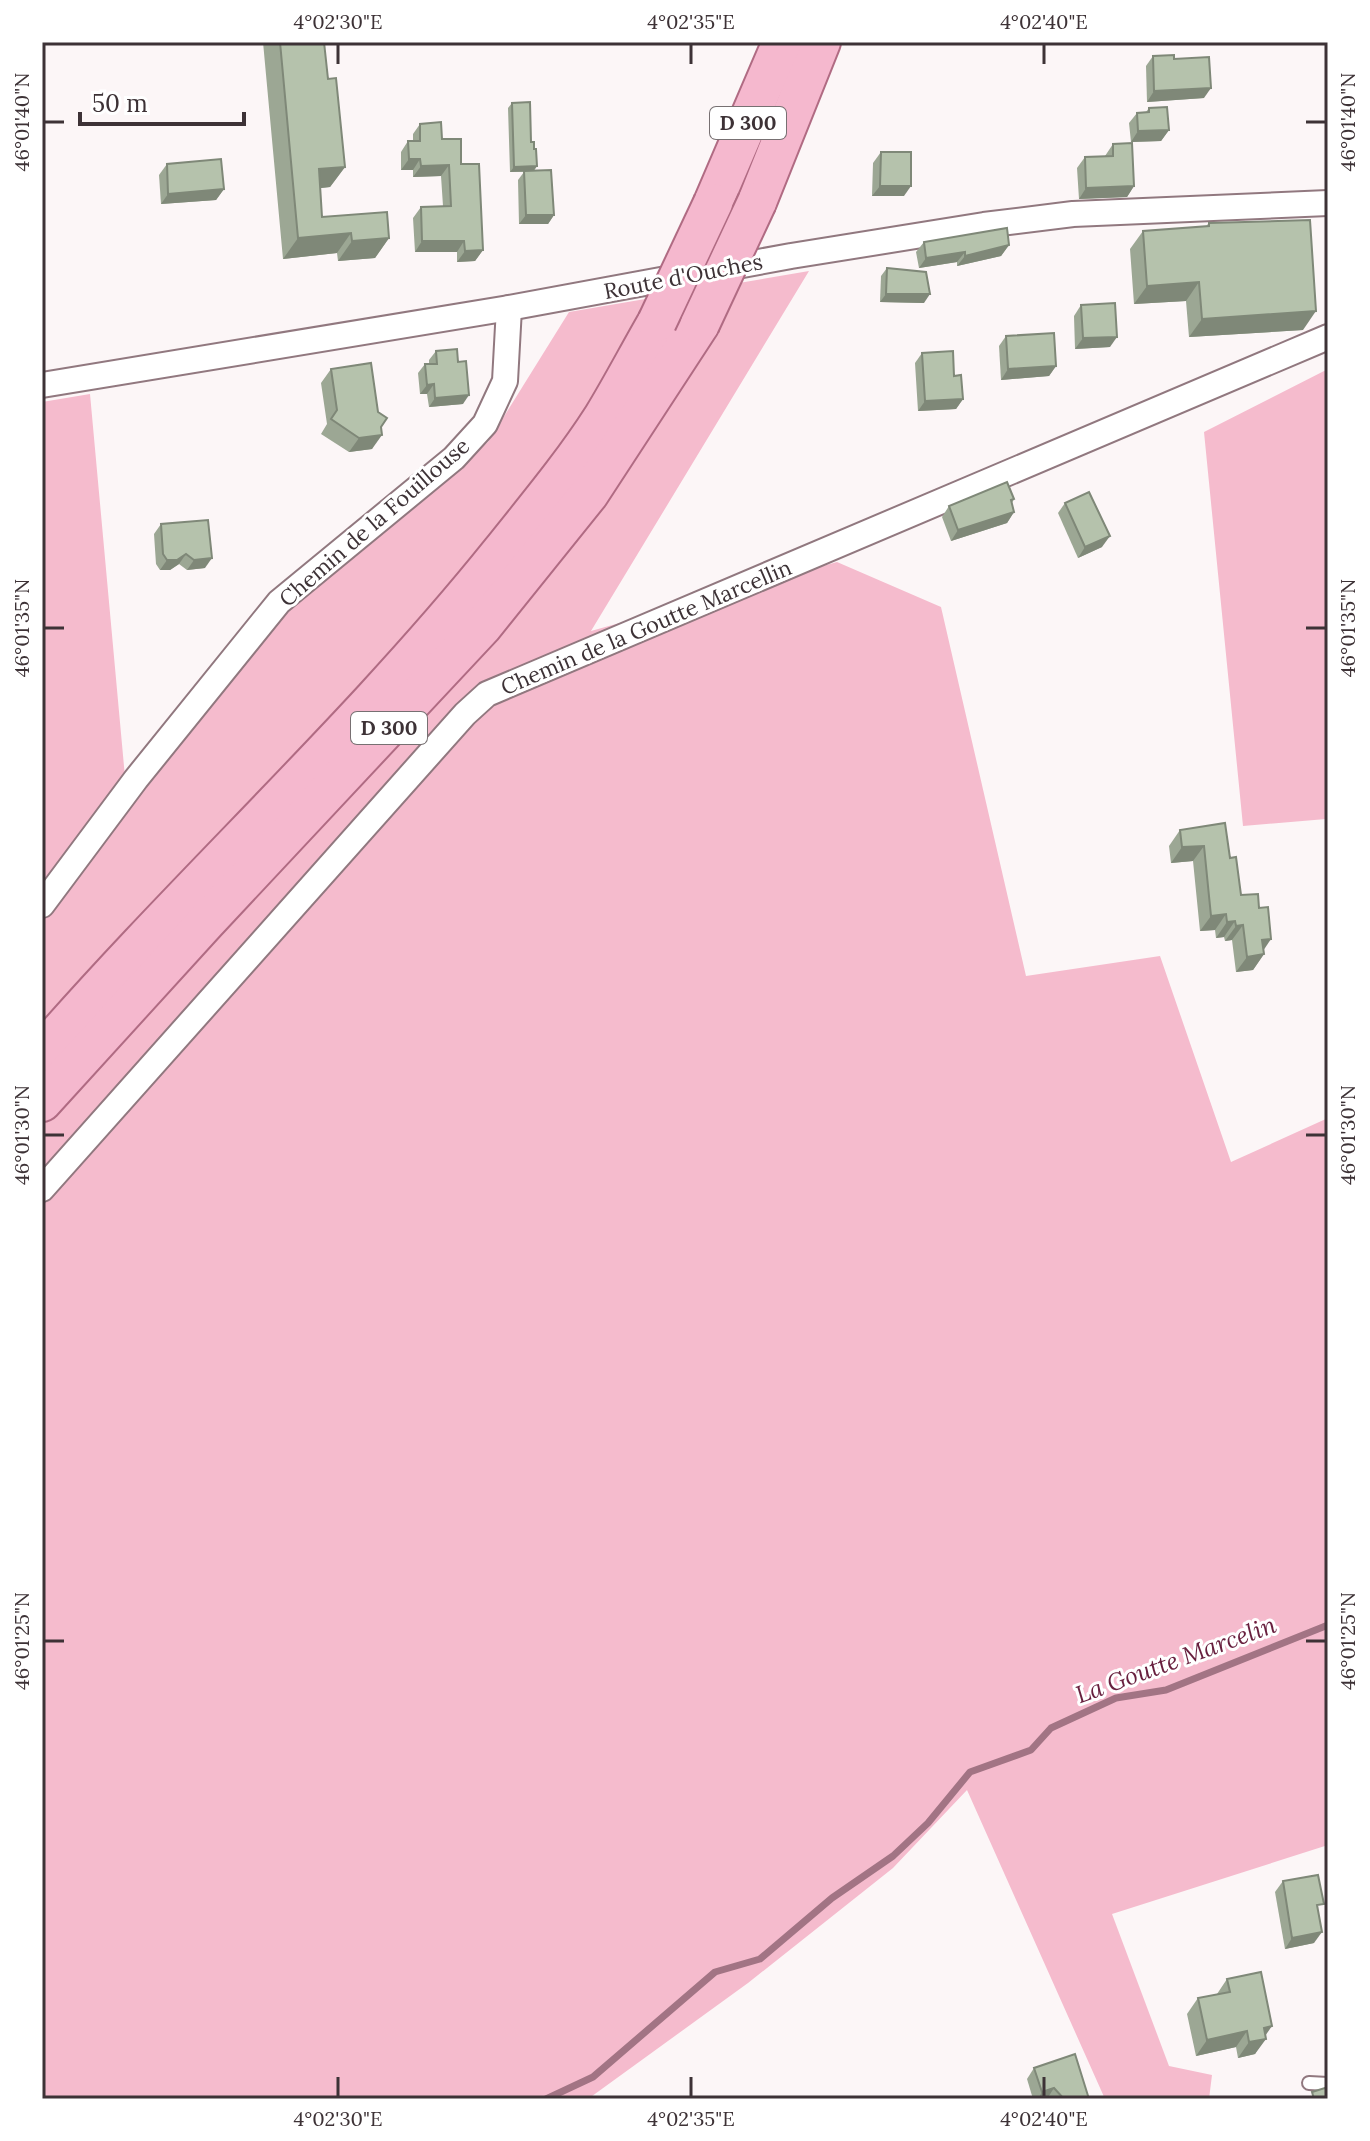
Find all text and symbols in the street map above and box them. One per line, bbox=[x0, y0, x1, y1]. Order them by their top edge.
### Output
text: 4°02'30"E bbox=[294, 9, 382, 34]
text: 4°02'35"E bbox=[647, 9, 735, 34]
text: 4°02'40"E bbox=[1000, 9, 1088, 34]
text: 46°01'40"N bbox=[9, 73, 34, 171]
text: 46°01'40"N bbox=[1335, 73, 1360, 171]
scale bar bbox=[80, 76, 244, 126]
text: 50 m bbox=[92, 88, 148, 119]
road number: D 300 bbox=[710, 107, 786, 139]
street label: Route d'Ouches bbox=[601, 247, 765, 305]
street label: Chemin de la Fouillouse bbox=[273, 432, 475, 612]
street label: Chemin de la Goutte Marcellin bbox=[496, 553, 796, 701]
text: 46°01'35"N bbox=[9, 579, 34, 677]
text: 46°01'35"N bbox=[1335, 579, 1360, 677]
road number: D 300 bbox=[351, 712, 427, 744]
text: 46°01'30"N bbox=[9, 1085, 34, 1185]
text: 46°01'30"N bbox=[1335, 1085, 1360, 1185]
text: 46°01'25"N bbox=[9, 1592, 34, 1690]
text: 46°01'25"N bbox=[1335, 1592, 1360, 1690]
water label: La Goutte Marcelin bbox=[1071, 1609, 1281, 1710]
text: 4°02'30"E bbox=[294, 2106, 382, 2131]
text: 4°02'35"E bbox=[647, 2106, 735, 2131]
text: 4°02'40"E bbox=[1000, 2106, 1088, 2131]

